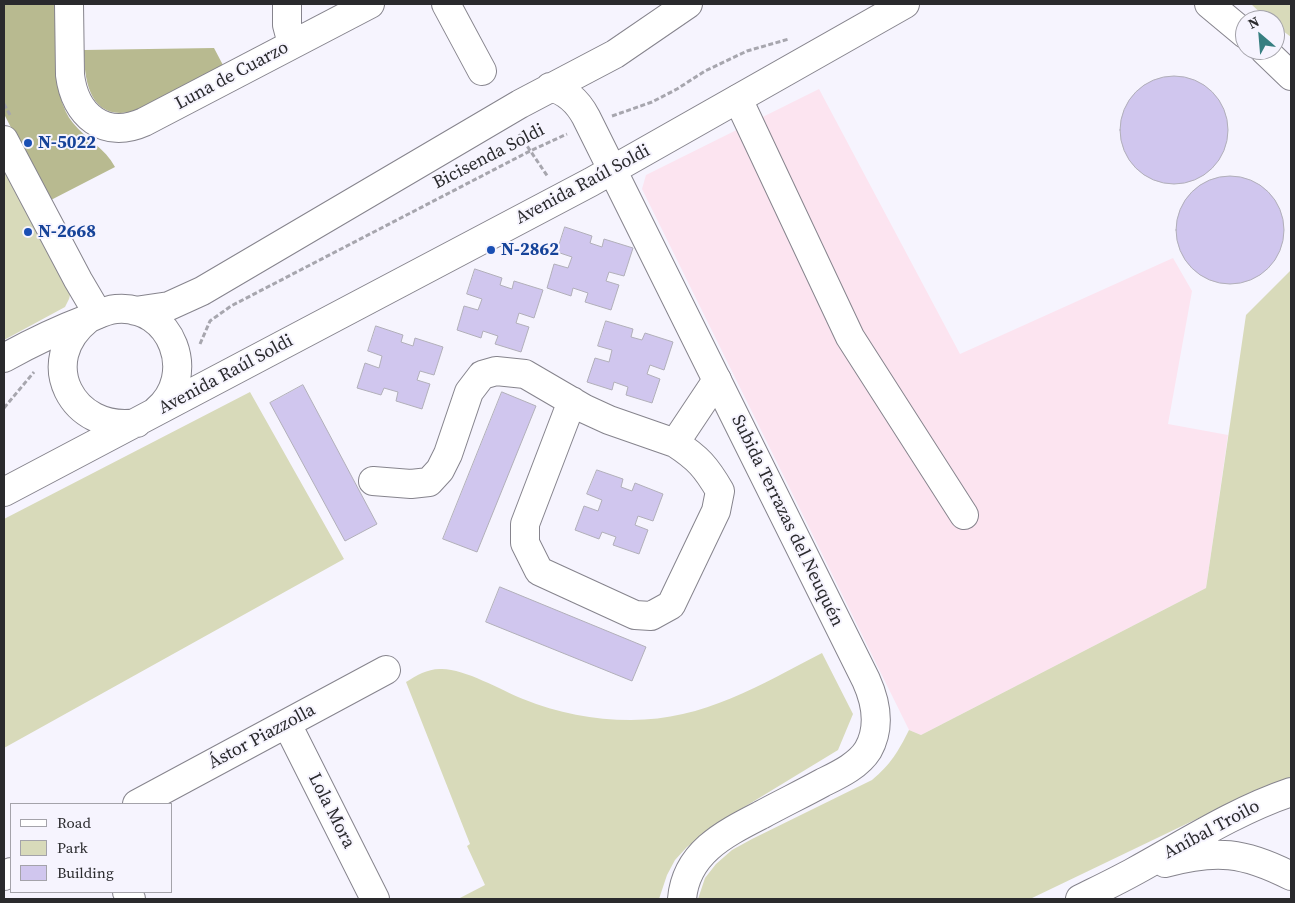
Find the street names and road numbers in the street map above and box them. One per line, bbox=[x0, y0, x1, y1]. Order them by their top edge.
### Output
street label: Luna de Cuarzo bbox=[172, 37, 292, 115]
street label: Bicisenda Soldi bbox=[430, 120, 548, 194]
street label: Avenida Raúl Soldi bbox=[512, 140, 654, 230]
street label: Avenida Raúl Soldi bbox=[155, 330, 297, 420]
street label: Subida Terrazas del Neuquén bbox=[726, 412, 848, 630]
street label: Ástor Piazzolla bbox=[205, 700, 319, 774]
street label: Lola Mora bbox=[303, 770, 359, 852]
street label: Aníbal Troilo bbox=[1160, 796, 1264, 864]

